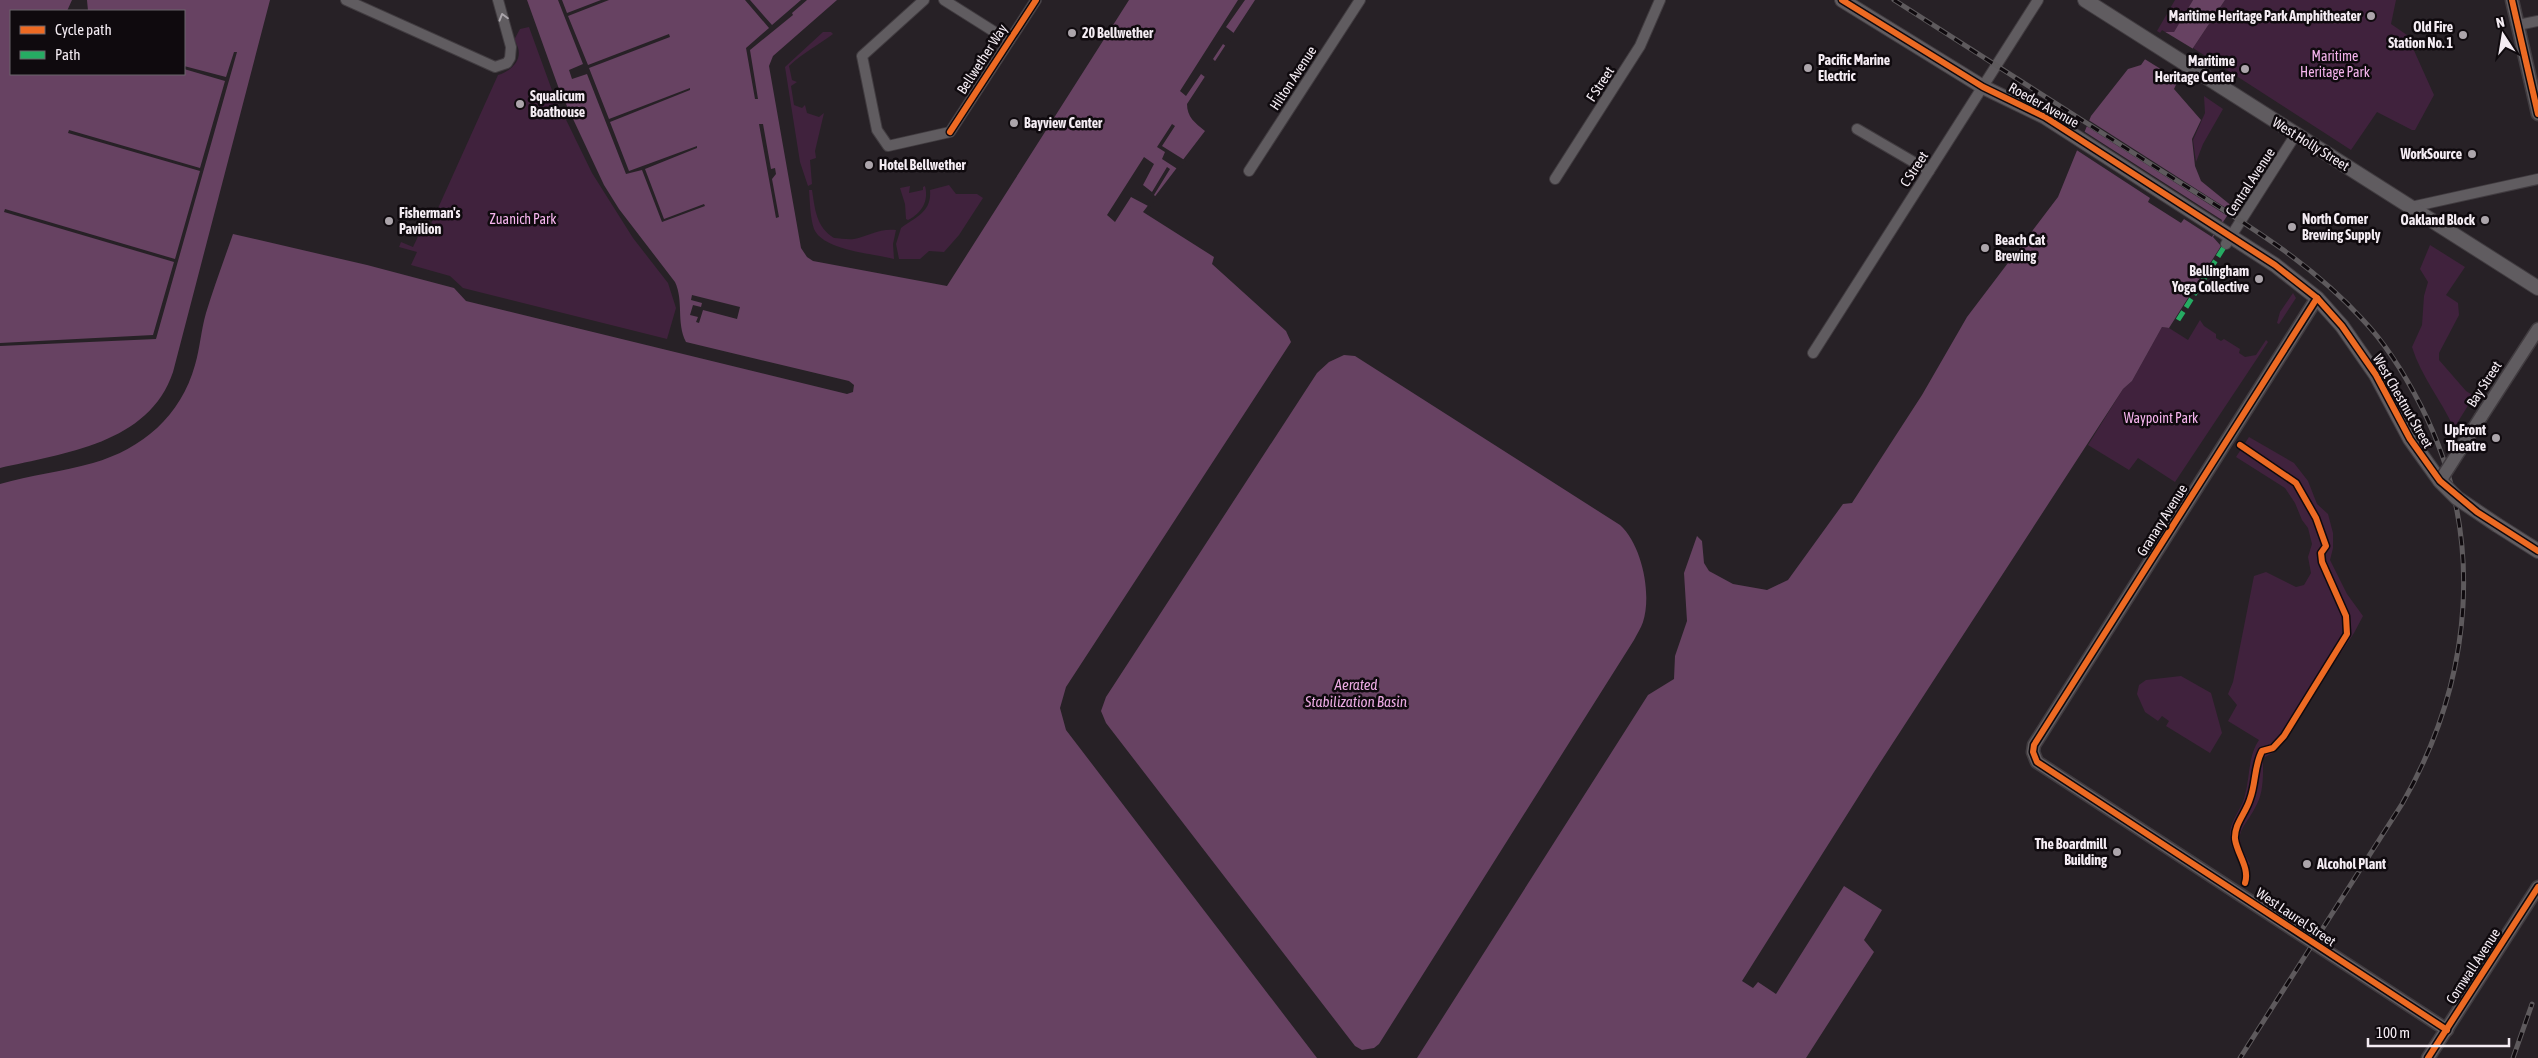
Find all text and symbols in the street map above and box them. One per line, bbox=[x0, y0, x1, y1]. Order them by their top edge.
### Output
place label: Maritime Heritage Park Amphitheater bbox=[2169, 8, 2362, 24]
legend bbox=[10, 10, 185, 75]
marker: Maritime Heritage Park Amphitheater bbox=[2365, 10, 2377, 22]
north arrow bbox=[2478, 10, 2528, 60]
one-way arrow bbox=[498, 14, 508, 22]
text: N bbox=[2495, 14, 2506, 31]
place label: Old Fire Station No. 1 bbox=[2388, 19, 2453, 51]
text: Cycle path bbox=[55, 21, 112, 38]
street label: Bellwether Way bbox=[953, 21, 1011, 97]
place label: 20 Bellwether bbox=[1082, 25, 1154, 41]
marker: 20 Bellwether bbox=[1066, 27, 1078, 39]
marker: Old Fire Station No. 1 bbox=[2457, 29, 2469, 41]
street label: Hilton Avenue bbox=[1266, 43, 1320, 113]
text: Path bbox=[55, 46, 81, 63]
park label: Maritime Heritage Park bbox=[2300, 48, 2370, 80]
place label: Pacific Marine Electric bbox=[1818, 52, 1890, 84]
place label: Maritime Heritage Center bbox=[2155, 53, 2236, 85]
marker: Pacific Marine Electric bbox=[1802, 62, 1814, 74]
marker: Maritime Heritage Center bbox=[2239, 63, 2251, 75]
street label: F Street bbox=[1583, 64, 1617, 104]
street label: Roeder Avenue bbox=[2006, 79, 2082, 131]
place label: Squalicum Boathouse bbox=[530, 88, 585, 120]
marker: Squalicum Boathouse bbox=[514, 98, 526, 110]
street label: West Holly Street bbox=[2270, 114, 2352, 174]
place label: Bayview Center bbox=[1024, 115, 1103, 131]
marker: Bayview Center bbox=[1008, 117, 1020, 129]
street label: Central Avenue bbox=[2222, 145, 2278, 219]
place label: WorkSource bbox=[2400, 146, 2462, 162]
street label: C Street bbox=[1897, 148, 1931, 190]
marker: WorkSource bbox=[2466, 148, 2478, 160]
place label: Hotel Bellwether bbox=[879, 157, 967, 173]
marker: Hotel Bellwether bbox=[863, 159, 875, 171]
place label: Fisherman's Pavilion bbox=[399, 205, 460, 237]
park label: Zuanich Park bbox=[490, 211, 556, 227]
place label: North Corner Brewing Supply bbox=[2302, 211, 2381, 243]
place label: Oakland Block bbox=[2400, 212, 2476, 228]
marker: Oakland Block bbox=[2479, 214, 2491, 226]
marker: Fisherman's Pavilion bbox=[383, 215, 395, 227]
marker: North Corner Brewing Supply bbox=[2286, 221, 2298, 233]
place label: Beach Cat Brewing bbox=[1995, 232, 2045, 264]
marker: Beach Cat Brewing bbox=[1979, 242, 1991, 254]
place label: Bellingham Yoga Collective bbox=[2171, 263, 2249, 295]
marker: Bellingham Yoga Collective bbox=[2253, 273, 2265, 285]
street label: West Chestnut Street bbox=[2370, 351, 2436, 451]
street label: Bay Street bbox=[2463, 358, 2505, 410]
park label: Waypoint Park bbox=[2124, 410, 2198, 426]
place label: UpFront Theatre bbox=[2444, 422, 2486, 454]
marker: UpFront Theatre bbox=[2490, 432, 2502, 444]
street label: Granary Avenue bbox=[2134, 481, 2190, 559]
water label: Aerated Stabilization Basin bbox=[1304, 676, 1407, 710]
place label: The Boardmill Building bbox=[2035, 836, 2108, 868]
marker: The Boardmill Building bbox=[2111, 846, 2123, 858]
place label: Alcohol Plant bbox=[2316, 856, 2386, 872]
marker: Alcohol Plant bbox=[2301, 858, 2313, 870]
street label: West Laurel Street bbox=[2253, 885, 2339, 949]
street label: Cornwall Avenue bbox=[2443, 925, 2503, 1007]
scale bar bbox=[2368, 1016, 2509, 1048]
text: 100 m bbox=[2376, 1024, 2410, 1041]

